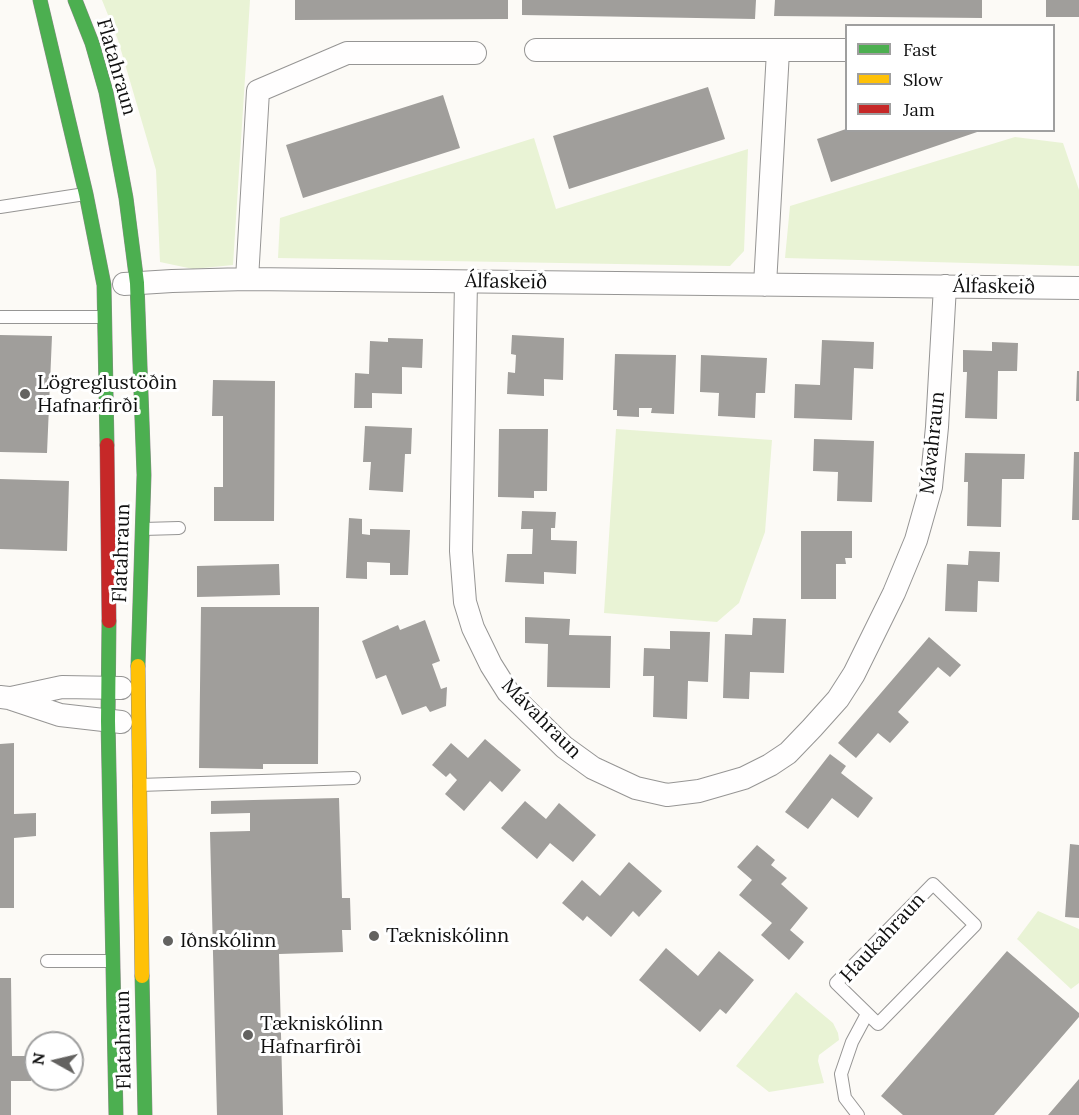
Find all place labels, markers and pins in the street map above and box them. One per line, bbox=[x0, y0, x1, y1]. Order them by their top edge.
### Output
place label: Lögreglustöðin Hafnarfirði bbox=[37, 371, 177, 418]
marker: Lögreglustöðin Hafnarfirði bbox=[18, 387, 32, 401]
place label: Tækniskólinn bbox=[386, 924, 509, 948]
place label: Iðnskólinn bbox=[180, 929, 276, 953]
marker: Tækniskólinn bbox=[367, 929, 381, 943]
marker: Iðnskólinn bbox=[161, 934, 175, 948]
place label: Tækniskólinn Hafnarfirði bbox=[260, 1012, 383, 1059]
marker: Tækniskólinn Hafnarfirði bbox=[241, 1028, 255, 1042]

